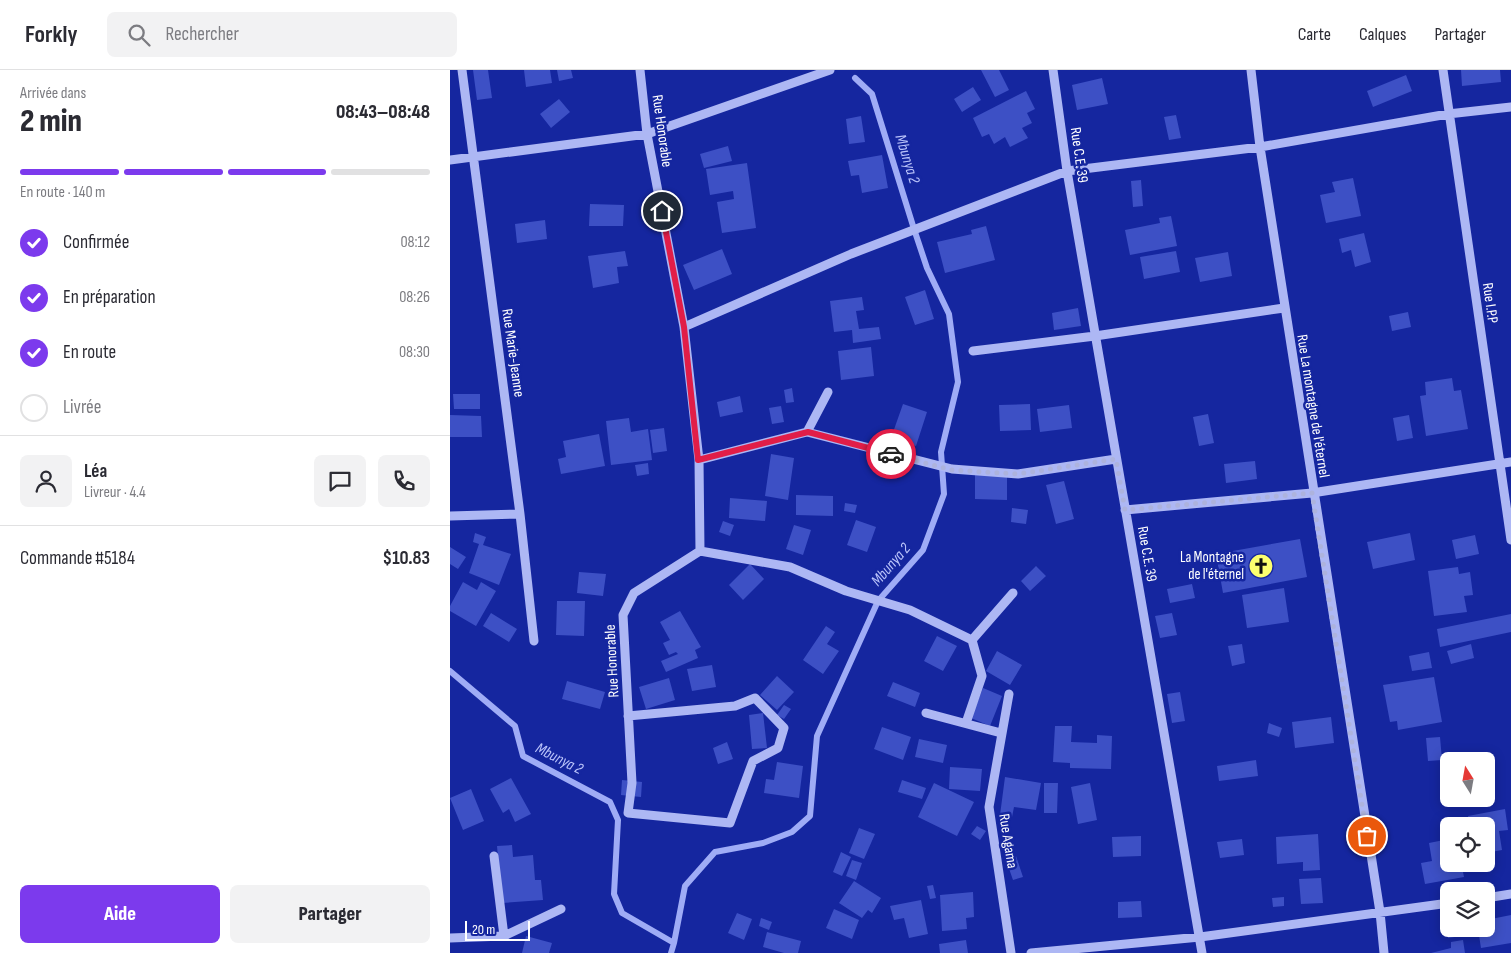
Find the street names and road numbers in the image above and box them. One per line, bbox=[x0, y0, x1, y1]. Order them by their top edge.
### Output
street label: Rue Honorable bbox=[648, 94, 676, 168]
street label: Rue C.E. 39 bbox=[1066, 126, 1092, 184]
street label: Rue I.P.P bbox=[1478, 281, 1502, 325]
street label: Rue Marie-Jeanne bbox=[497, 308, 529, 398]
street label: Rue La montagne de l'éternel bbox=[1292, 333, 1334, 479]
street label: Rue C.E. 39 bbox=[1133, 525, 1161, 583]
street label: Rue Honorable bbox=[601, 624, 623, 698]
street label: Rue Agama bbox=[994, 812, 1022, 870]

